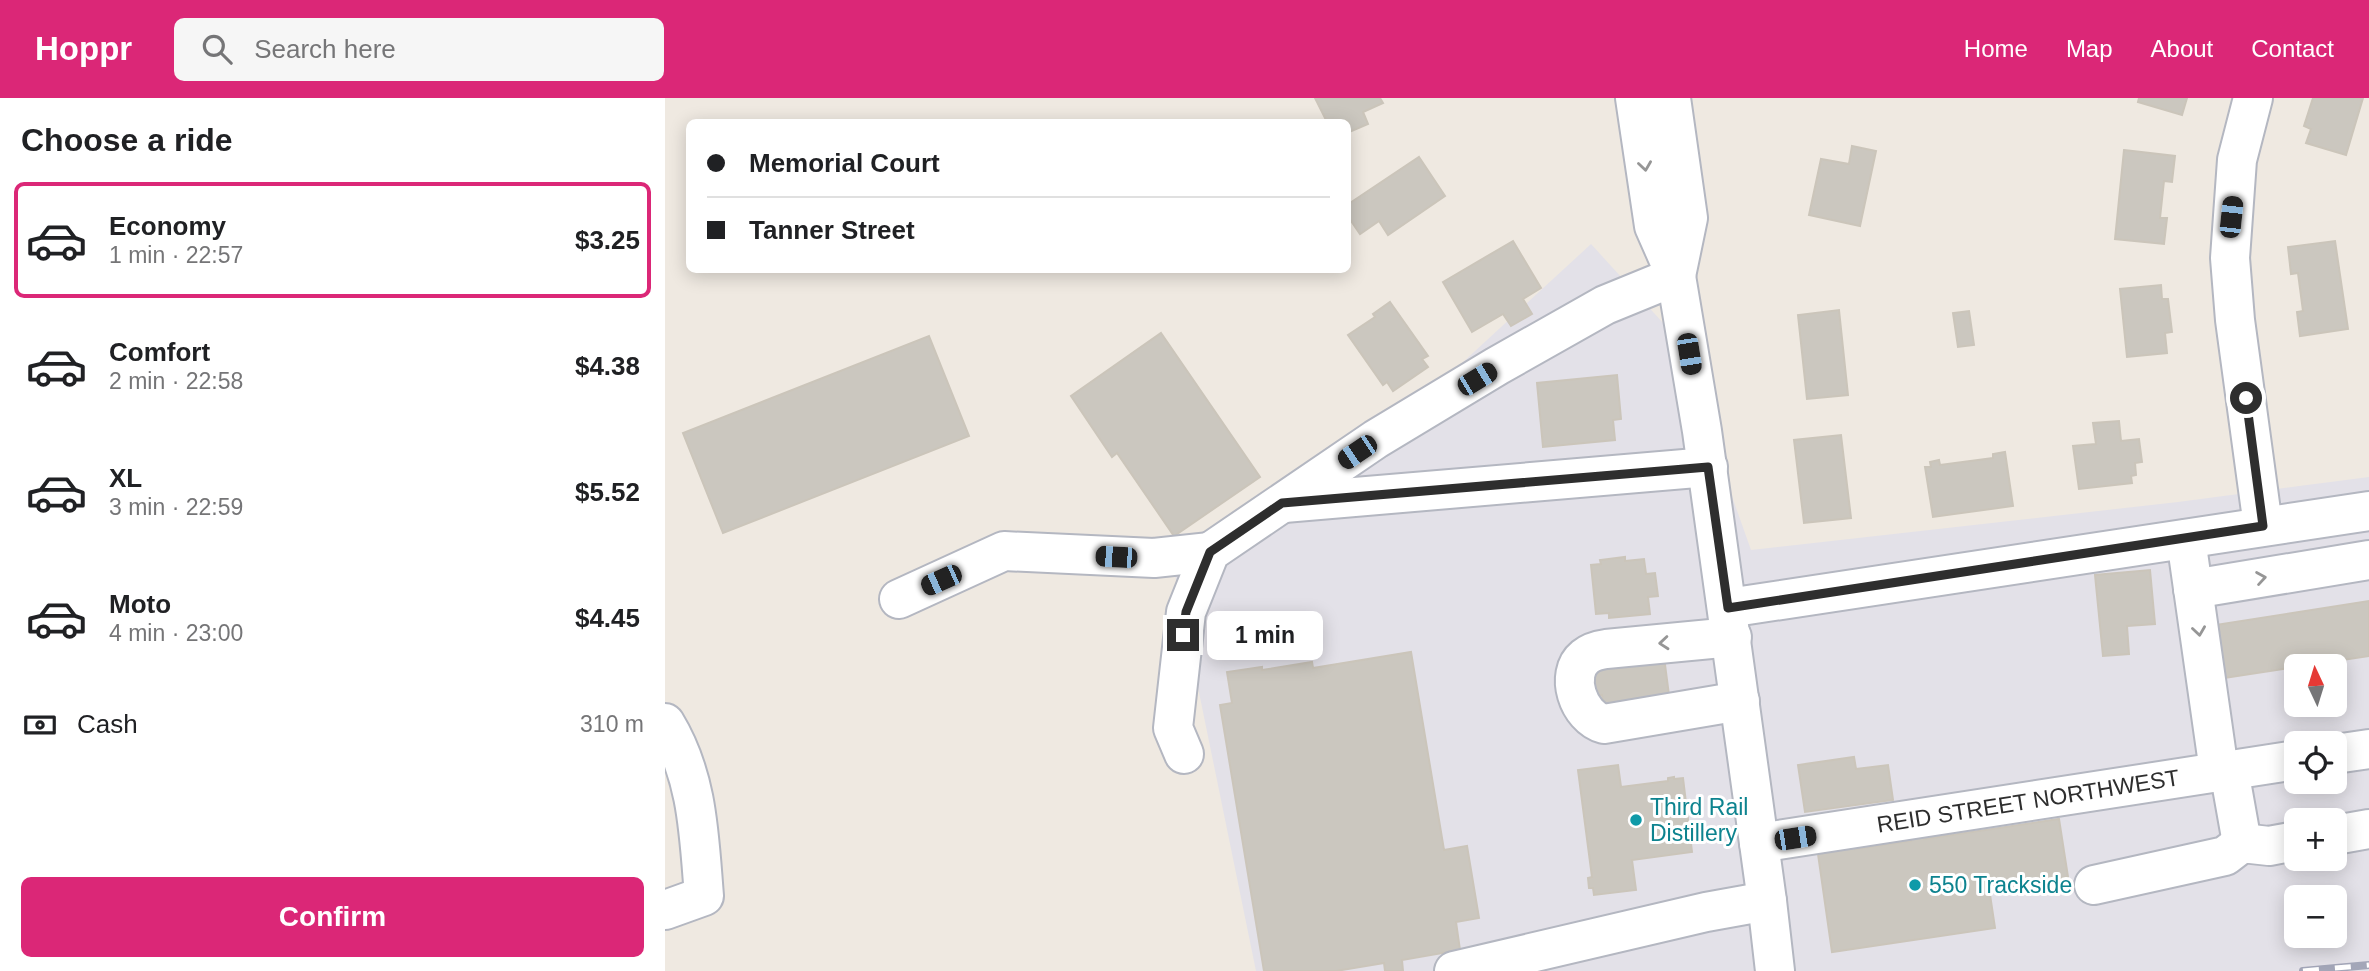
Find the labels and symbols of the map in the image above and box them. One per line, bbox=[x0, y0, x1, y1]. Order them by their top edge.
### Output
one-way arrow bbox=[1637, 160, 1652, 171]
car bbox=[2219, 195, 2244, 239]
car bbox=[1676, 332, 1703, 376]
car bbox=[1454, 359, 1501, 399]
route start bbox=[2230, 382, 2262, 414]
car bbox=[1334, 432, 1381, 472]
car bbox=[1095, 545, 1138, 569]
car bbox=[918, 562, 965, 598]
one-way arrow bbox=[2255, 571, 2267, 586]
callout: 1 min bbox=[1207, 610, 1323, 660]
route end bbox=[1167, 619, 1199, 651]
one-way arrow bbox=[2192, 625, 2207, 637]
one-way arrow bbox=[1658, 636, 1669, 651]
north arrow bbox=[2284, 654, 2347, 718]
street label: REID STREET NORTHWEST bbox=[1875, 764, 2181, 838]
place label: Third Rail Distillery bbox=[1650, 794, 1748, 846]
marker: Third Rail Distillery bbox=[1628, 812, 1644, 828]
car bbox=[1773, 824, 1818, 852]
place label: 550 Trackside bbox=[1929, 872, 2072, 898]
marker: 550 Trackside bbox=[1907, 877, 1923, 893]

